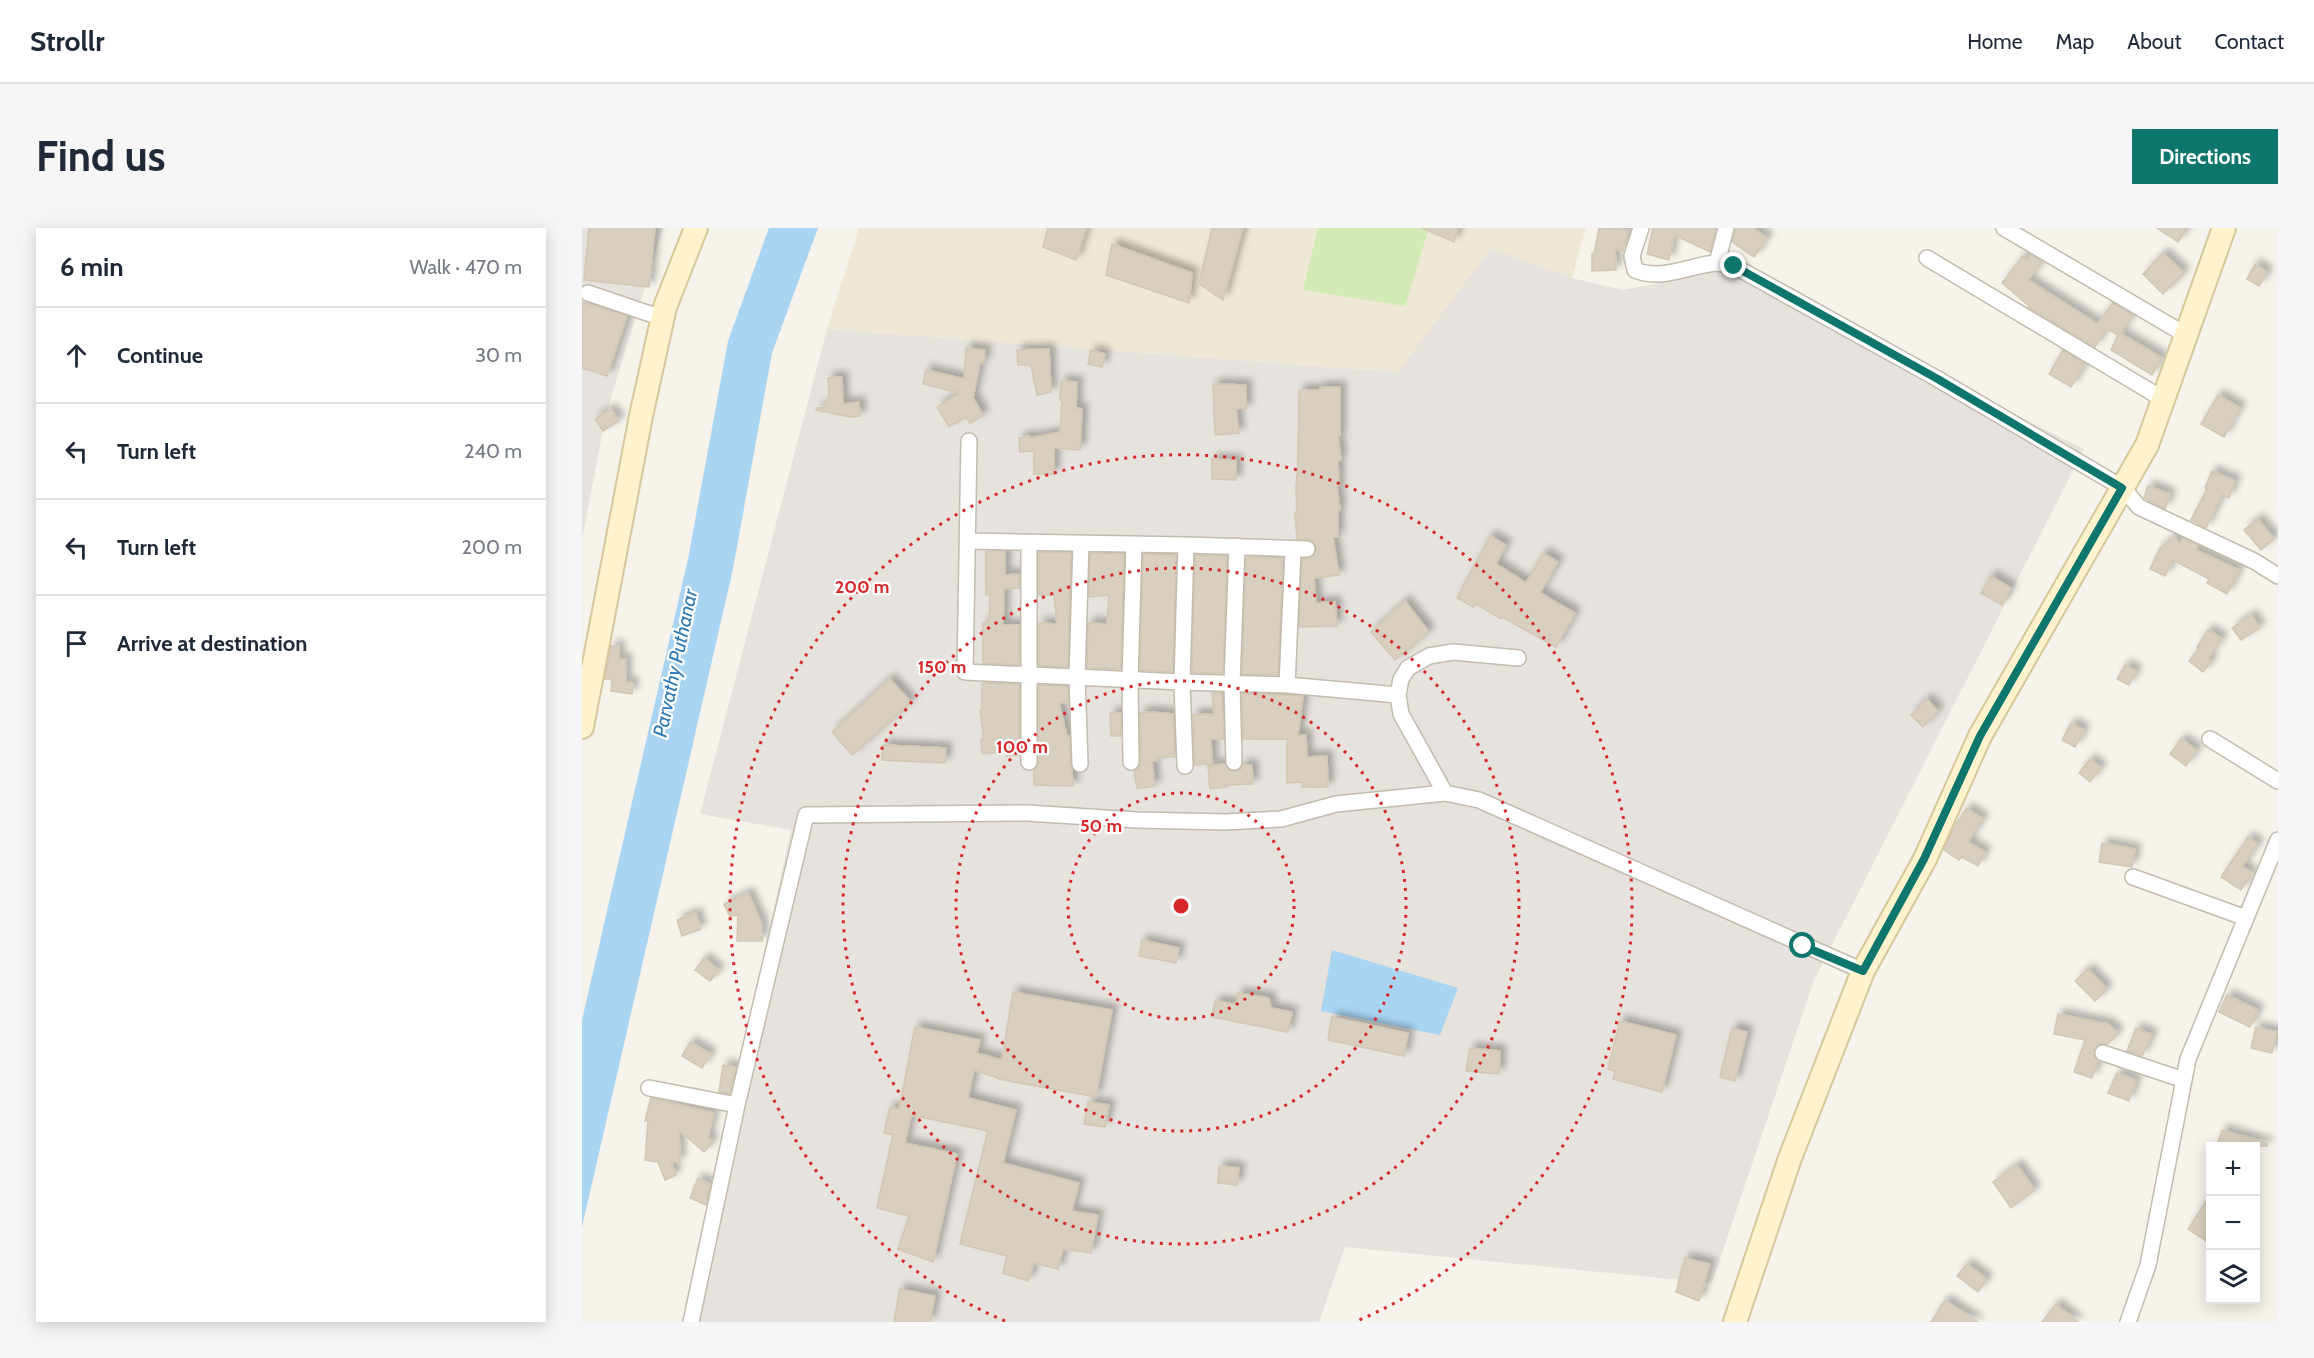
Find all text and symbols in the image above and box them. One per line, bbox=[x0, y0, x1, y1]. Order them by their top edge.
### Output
text: Strollr bbox=[30, 24, 104, 58]
text: Home bbox=[1967, 29, 2023, 54]
text: Map bbox=[2056, 29, 2094, 54]
text: About bbox=[2127, 29, 2181, 54]
text: Contact bbox=[2214, 29, 2284, 54]
button: Directions bbox=[2132, 129, 2278, 184]
text: Find us bbox=[36, 130, 165, 182]
text: 6 min bbox=[60, 251, 124, 283]
route end bbox=[1720, 252, 1746, 278]
text: Walk · 470 m bbox=[409, 255, 522, 279]
icon: ahead bbox=[60, 339, 93, 372]
text: Continue bbox=[117, 342, 203, 369]
text: 30 m bbox=[475, 343, 522, 367]
icon: left bbox=[60, 435, 93, 468]
text: Turn left bbox=[117, 438, 196, 465]
text: 240 m bbox=[464, 439, 522, 463]
icon: left bbox=[60, 531, 93, 564]
text: Turn left bbox=[117, 534, 196, 561]
text: 200 m bbox=[462, 535, 522, 559]
text: 200 m bbox=[835, 576, 889, 598]
water label: Parvathy Puthanar bbox=[648, 586, 703, 739]
icon: arrive bbox=[60, 627, 93, 660]
text: Arrive at destination bbox=[117, 630, 307, 657]
text: 150 m bbox=[918, 656, 966, 678]
text: 100 m bbox=[996, 736, 1048, 758]
text: 50 m bbox=[1080, 815, 1122, 837]
centre of rings bbox=[1171, 896, 1191, 916]
route start bbox=[1789, 932, 1815, 958]
map controls bbox=[2206, 1142, 2260, 1304]
button: + bbox=[2206, 1142, 2260, 1196]
button: − bbox=[2206, 1196, 2260, 1250]
button: layers bbox=[2206, 1250, 2260, 1304]

